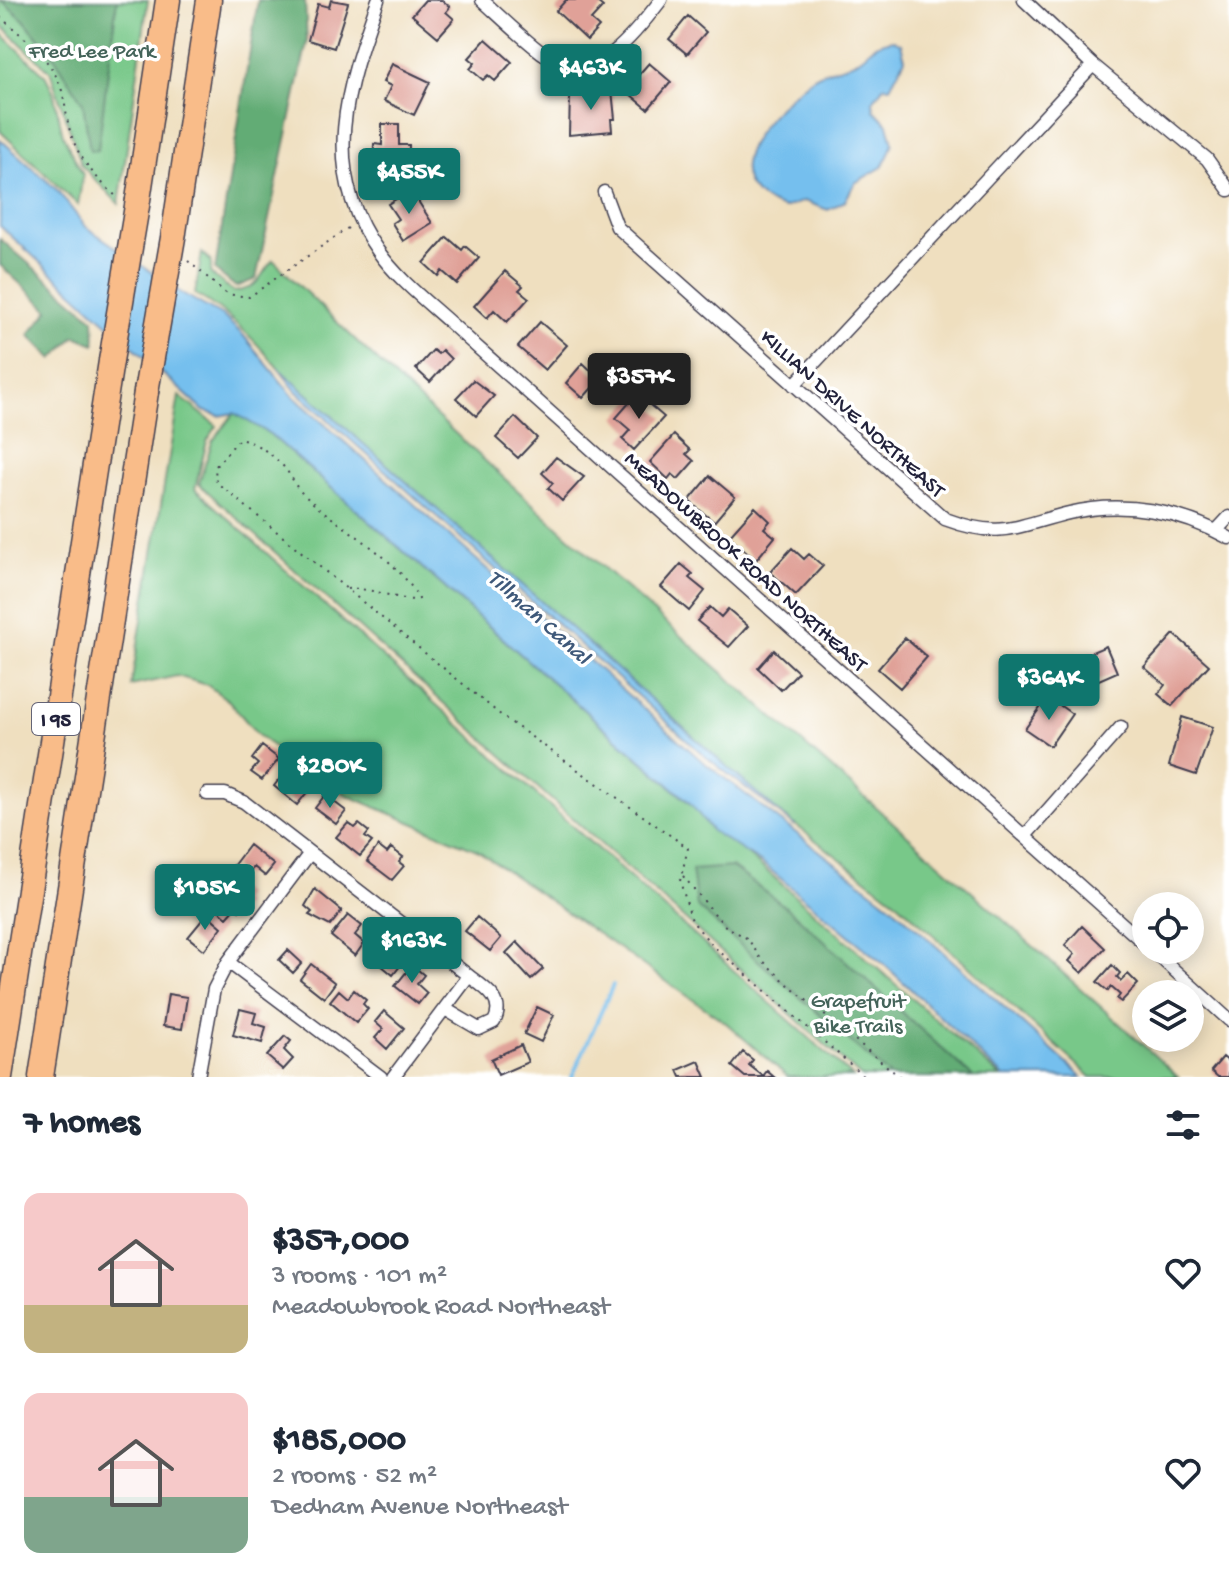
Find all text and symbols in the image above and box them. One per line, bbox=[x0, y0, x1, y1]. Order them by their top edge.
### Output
park label: Fred Lee Park bbox=[28, 40, 157, 66]
pin: $463K bbox=[535, 44, 647, 112]
text: $463K bbox=[559, 54, 623, 85]
pin: $455K bbox=[353, 148, 465, 216]
text: $455K bbox=[376, 158, 442, 189]
street label: KILLIAN DRIVE NORTHEAST bbox=[754, 325, 950, 506]
pin: $357K bbox=[583, 353, 695, 421]
text: $357K bbox=[606, 363, 672, 394]
street label: MEADOWBROOK ROAD NORTHEAST bbox=[618, 447, 872, 680]
water label: Tillman Canal bbox=[480, 565, 596, 674]
pin: $364K bbox=[993, 654, 1105, 722]
text: $364K bbox=[1017, 664, 1081, 695]
road number: I 95 bbox=[32, 703, 80, 735]
pin: $280K bbox=[274, 742, 386, 810]
text: $280K bbox=[296, 752, 364, 783]
pin: $185K bbox=[149, 864, 261, 932]
text: $185K bbox=[173, 874, 237, 905]
map controls bbox=[1132, 892, 1204, 1052]
button: locate bbox=[1132, 892, 1204, 964]
pin: $163K bbox=[356, 917, 468, 985]
text: $163K bbox=[380, 927, 444, 958]
button: layers bbox=[1132, 980, 1204, 1052]
park label: Grapefruit Bike Trails bbox=[811, 990, 907, 1041]
icon: filters bbox=[1161, 1103, 1205, 1147]
text: 7 homes bbox=[24, 1105, 140, 1145]
text: $357,000 bbox=[272, 1222, 409, 1262]
icon: home bbox=[88, 1225, 184, 1321]
icon: heart bbox=[1161, 1251, 1205, 1295]
text: 3 rooms · 101 m² bbox=[272, 1262, 447, 1293]
text: Meadowbrook Road Northeast bbox=[272, 1293, 610, 1324]
text: $185,000 bbox=[272, 1422, 406, 1462]
icon: home bbox=[88, 1425, 184, 1521]
icon: heart bbox=[1161, 1451, 1205, 1495]
text: 2 rooms · 52 m² bbox=[272, 1462, 437, 1493]
text: Dedham Avenue Northeast bbox=[272, 1493, 567, 1524]

